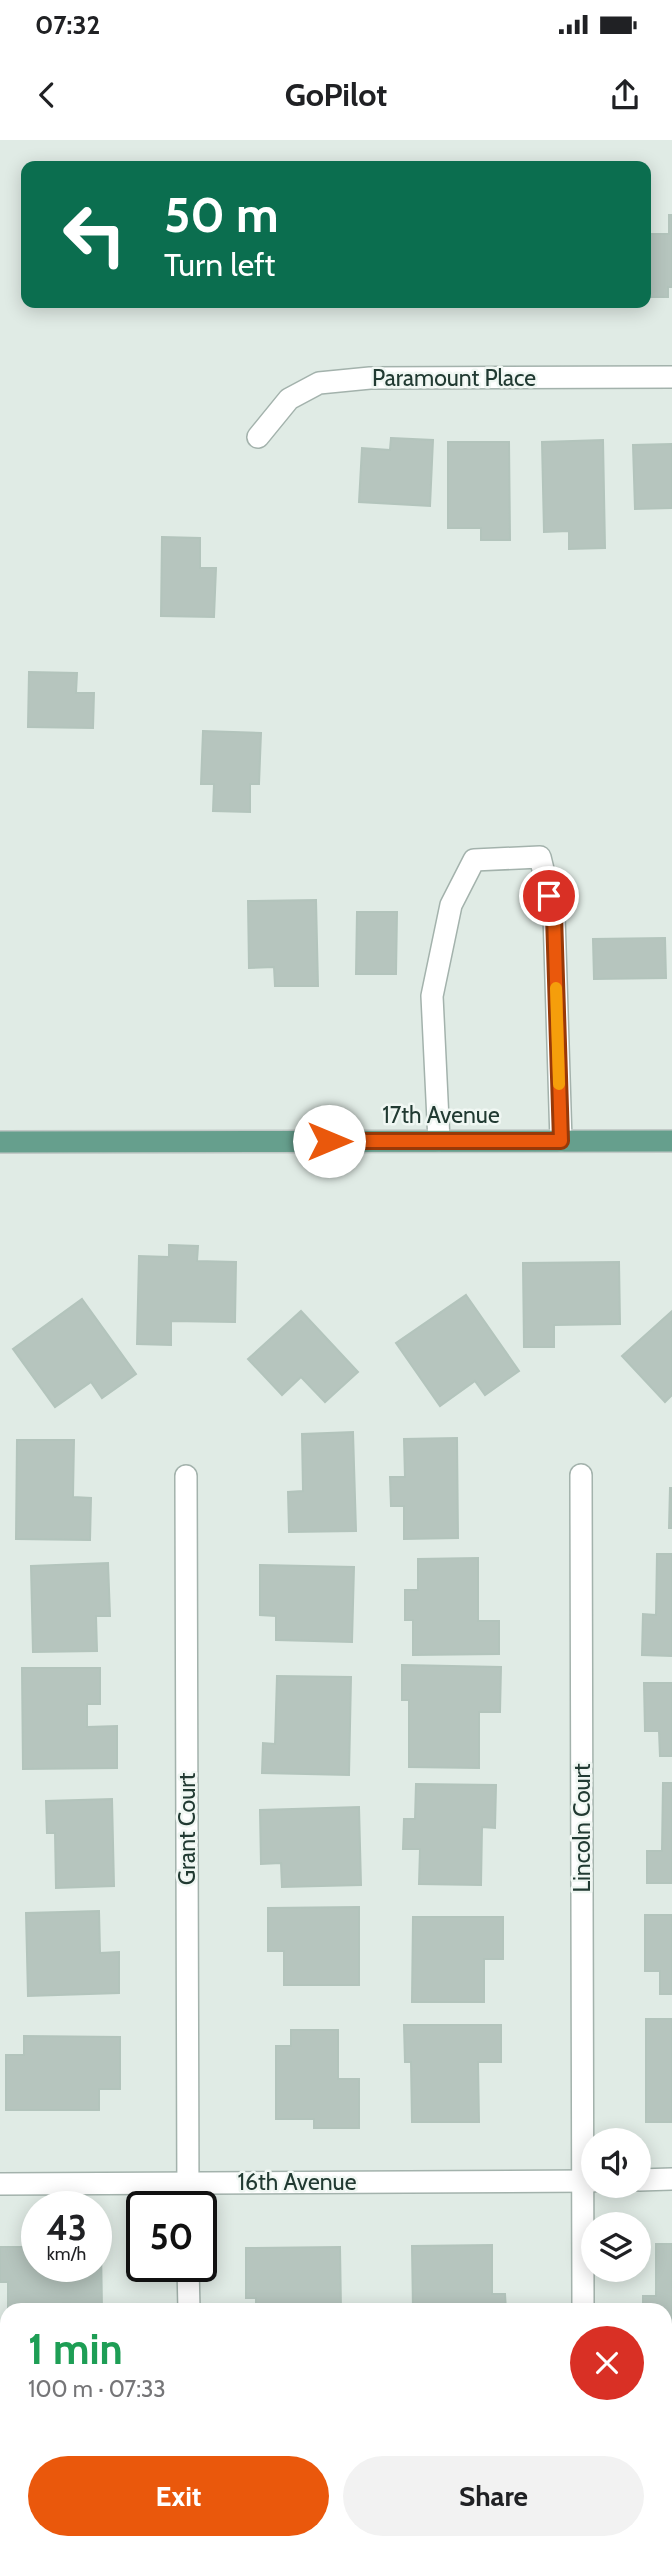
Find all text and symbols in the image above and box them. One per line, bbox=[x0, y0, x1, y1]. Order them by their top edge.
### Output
text: 07:32 bbox=[35, 9, 100, 41]
text: GoPilot bbox=[285, 75, 387, 114]
icon: back bbox=[28, 76, 66, 114]
icon: share bbox=[606, 76, 644, 114]
text: 50 m bbox=[164, 185, 279, 244]
icon: left bbox=[49, 189, 140, 280]
text: Turn left bbox=[164, 245, 275, 284]
street label: Paramount Place bbox=[372, 364, 536, 392]
pin bbox=[519, 866, 579, 926]
icon: arrive bbox=[530, 877, 568, 915]
street label: 17th Avenue bbox=[382, 1101, 500, 1129]
position arrow bbox=[292, 1104, 366, 1178]
street label: Lincoln Court bbox=[568, 1763, 596, 1893]
street label: Grant Court bbox=[173, 1772, 201, 1885]
map controls bbox=[581, 2128, 651, 2282]
button: sound bbox=[581, 2128, 651, 2198]
street label: 16th Avenue bbox=[238, 2168, 357, 2196]
speed limit sign: 50 bbox=[126, 2191, 217, 2282]
text: 43 bbox=[46, 2206, 87, 2249]
button: layers bbox=[581, 2212, 651, 2282]
text: km/h bbox=[47, 2243, 86, 2265]
text: 1 min bbox=[28, 2323, 123, 2375]
button: close bbox=[570, 2326, 644, 2400]
text: 100 m · 07:33 bbox=[28, 2375, 166, 2403]
button: Exit bbox=[28, 2456, 329, 2536]
button: Share bbox=[343, 2456, 644, 2536]

